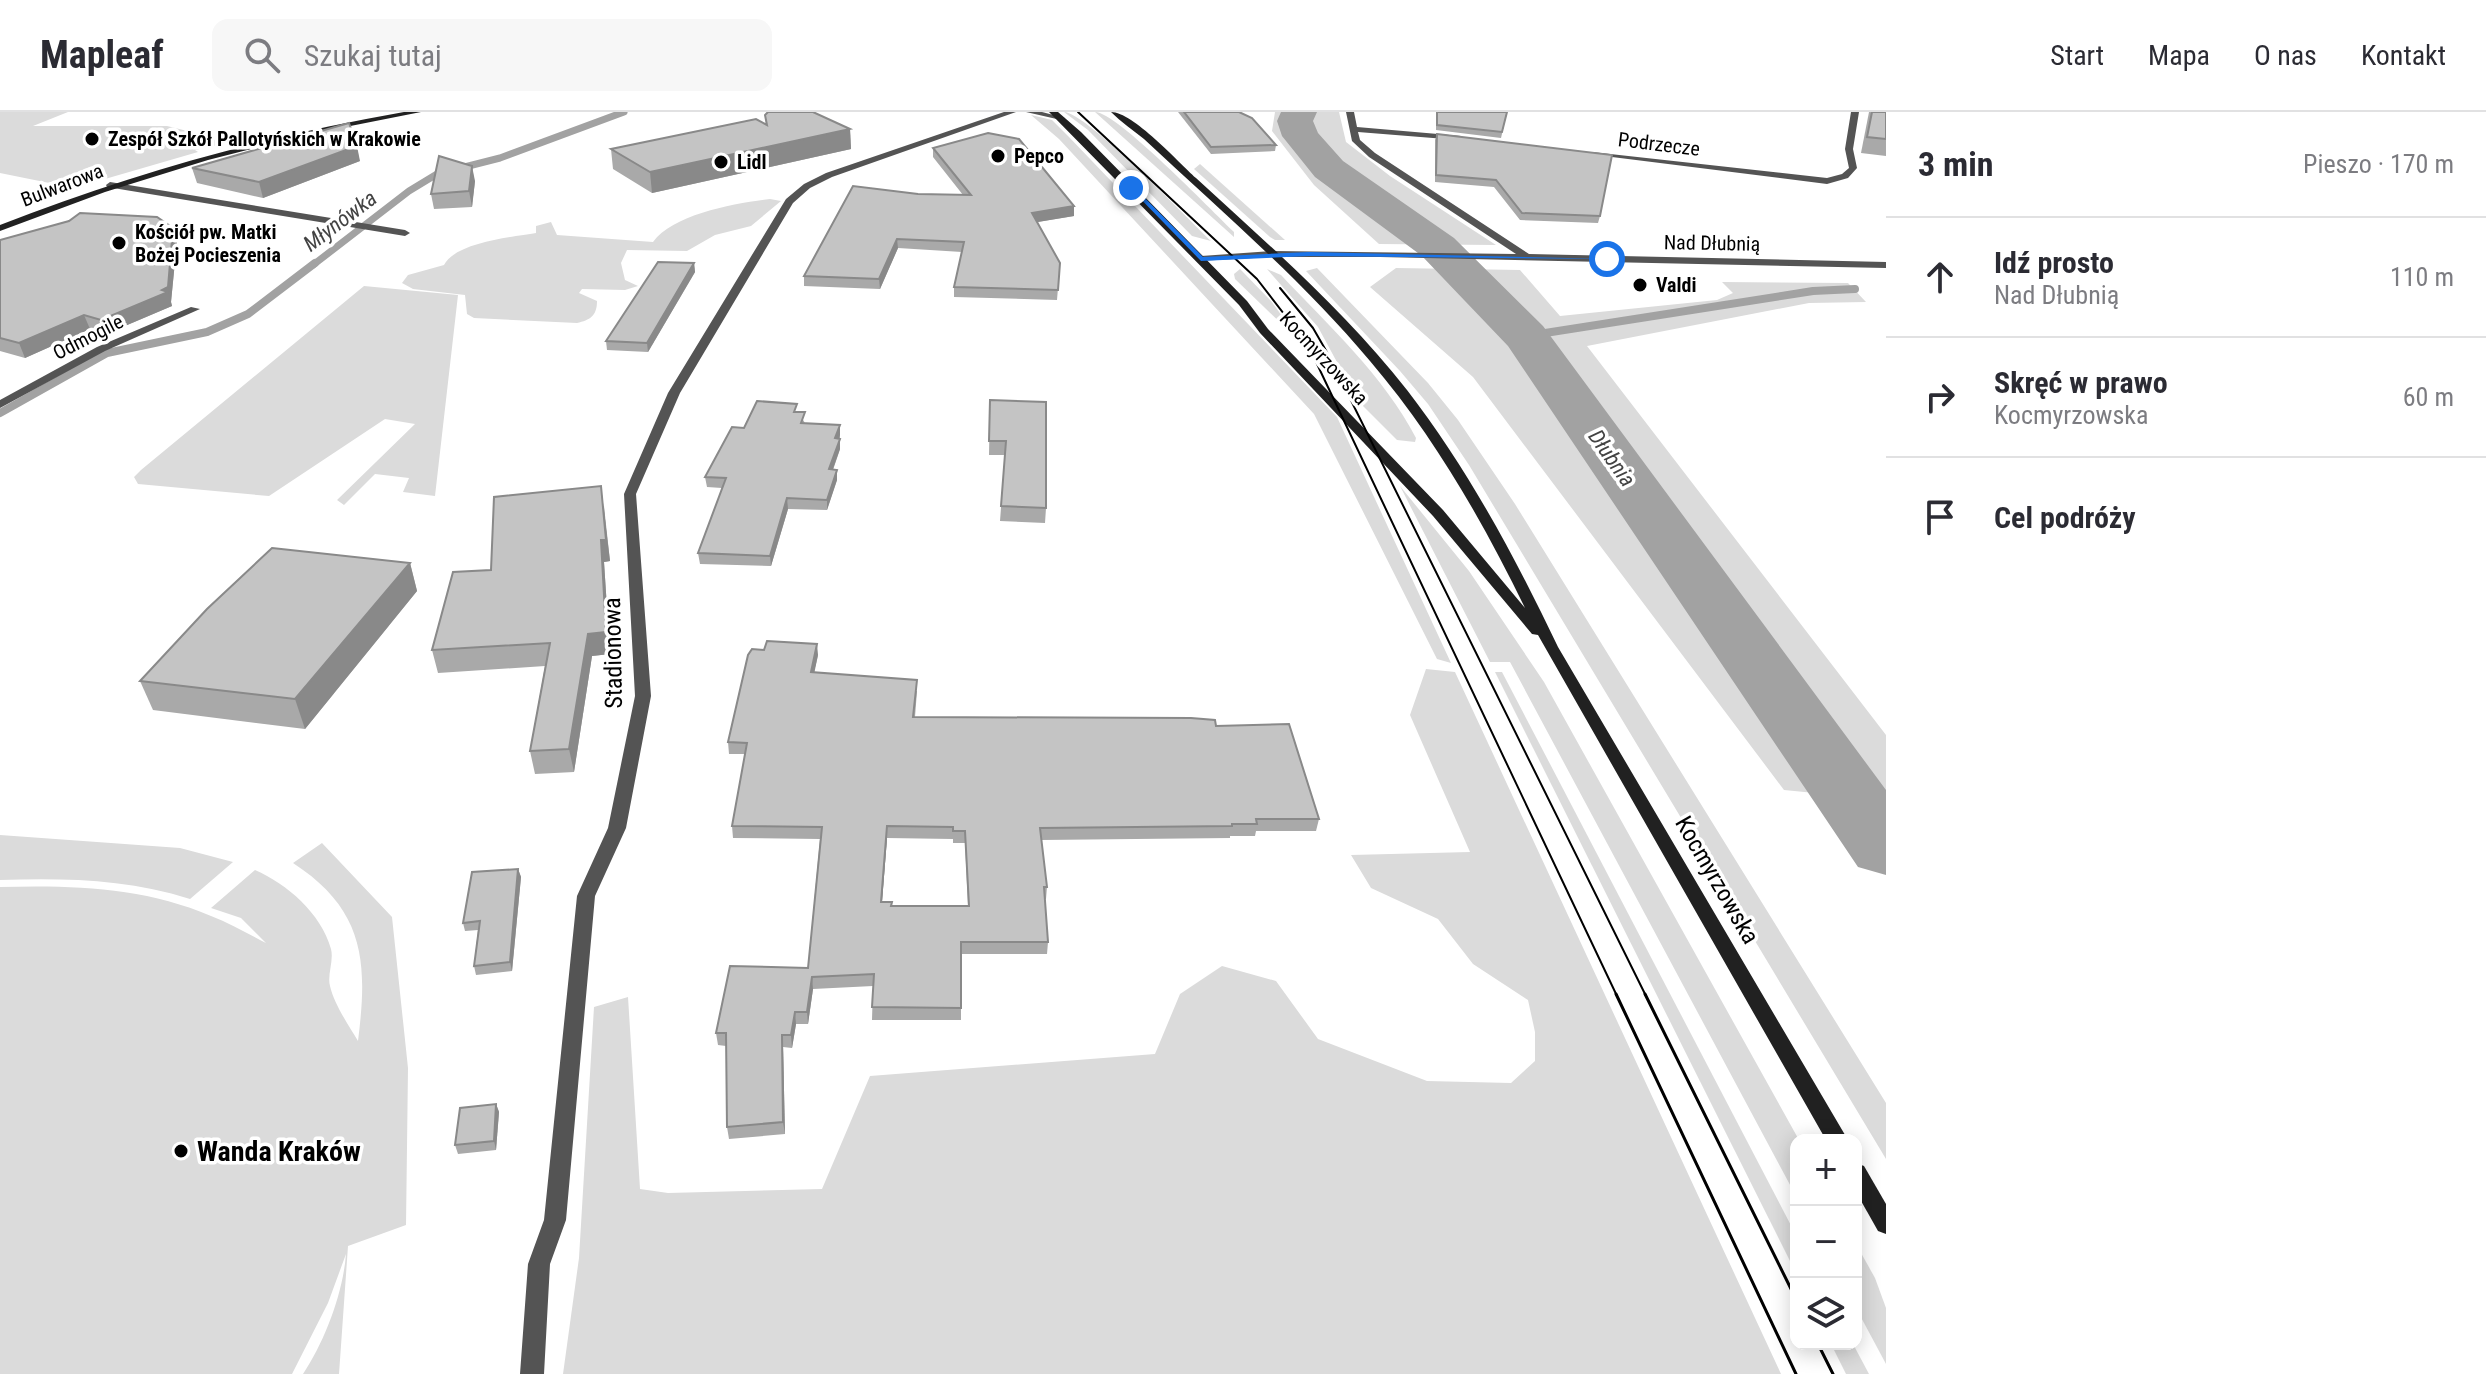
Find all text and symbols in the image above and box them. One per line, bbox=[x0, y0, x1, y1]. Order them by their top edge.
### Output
search box bbox=[212, 19, 772, 91]
text: Mapleaf bbox=[40, 33, 164, 77]
icon: search bbox=[240, 33, 284, 77]
text: Szukaj tutaj bbox=[304, 38, 442, 73]
text: Start bbox=[2050, 39, 2104, 72]
text: Mapa bbox=[2148, 39, 2210, 72]
text: O nas bbox=[2254, 39, 2317, 72]
text: Kontakt bbox=[2361, 39, 2446, 72]
place label: Zespół Szkół Pallotyńskich w Krakowie bbox=[108, 127, 421, 151]
street label: Podrzecze bbox=[1617, 127, 1701, 161]
marker: Zespół Szkół Pallotyńskich w Krakowie bbox=[83, 130, 101, 148]
place label: Pepco bbox=[1014, 144, 1064, 168]
text: 3 min bbox=[1918, 144, 1994, 184]
marker: Pepco bbox=[989, 147, 1007, 165]
text: Pieszo · 170 m bbox=[2303, 149, 2454, 179]
place label: Lidl bbox=[737, 150, 767, 174]
marker: Lidl bbox=[712, 153, 730, 171]
street label: Bulwarowa bbox=[17, 158, 107, 212]
route end bbox=[1113, 170, 1149, 206]
water label: Młynówka bbox=[298, 185, 382, 257]
place label: Kościół pw. Matki Bożej Pocieszenia bbox=[135, 220, 281, 267]
street label: Nad Dłubnią bbox=[1664, 230, 1760, 256]
marker: Kościół pw. Matki Bożej Pocieszenia bbox=[110, 234, 128, 252]
route start bbox=[1589, 241, 1625, 277]
text: Idź prosto bbox=[1994, 245, 2114, 280]
icon: ahead bbox=[1918, 255, 1962, 299]
text: 110 m bbox=[2390, 262, 2454, 292]
place label: Valdi bbox=[1656, 273, 1697, 297]
marker: Valdi bbox=[1631, 276, 1649, 294]
text: Nad Dłubnią bbox=[1994, 280, 2119, 310]
street label: Kocmyrzowska bbox=[1275, 306, 1373, 410]
street label: Odmogile bbox=[49, 309, 127, 365]
text: Skręć w prawo bbox=[1994, 365, 2168, 400]
icon: right bbox=[1918, 375, 1962, 419]
text: 60 m bbox=[2403, 382, 2454, 412]
text: Kocmyrzowska bbox=[1994, 400, 2148, 430]
water label: Dłubnia bbox=[1583, 425, 1641, 491]
icon: arrive bbox=[1918, 495, 1962, 539]
text: Cel podróży bbox=[1994, 500, 2136, 535]
street label: Stadionowa bbox=[598, 597, 628, 709]
street label: Kocmyrzowska bbox=[1669, 811, 1765, 949]
map controls bbox=[1790, 1134, 1862, 1350]
button: + bbox=[1790, 1134, 1862, 1206]
place label: Wanda Kraków bbox=[197, 1135, 361, 1168]
marker: Wanda Kraków bbox=[172, 1142, 190, 1160]
button: − bbox=[1790, 1206, 1862, 1278]
button: layers bbox=[1790, 1278, 1862, 1350]

